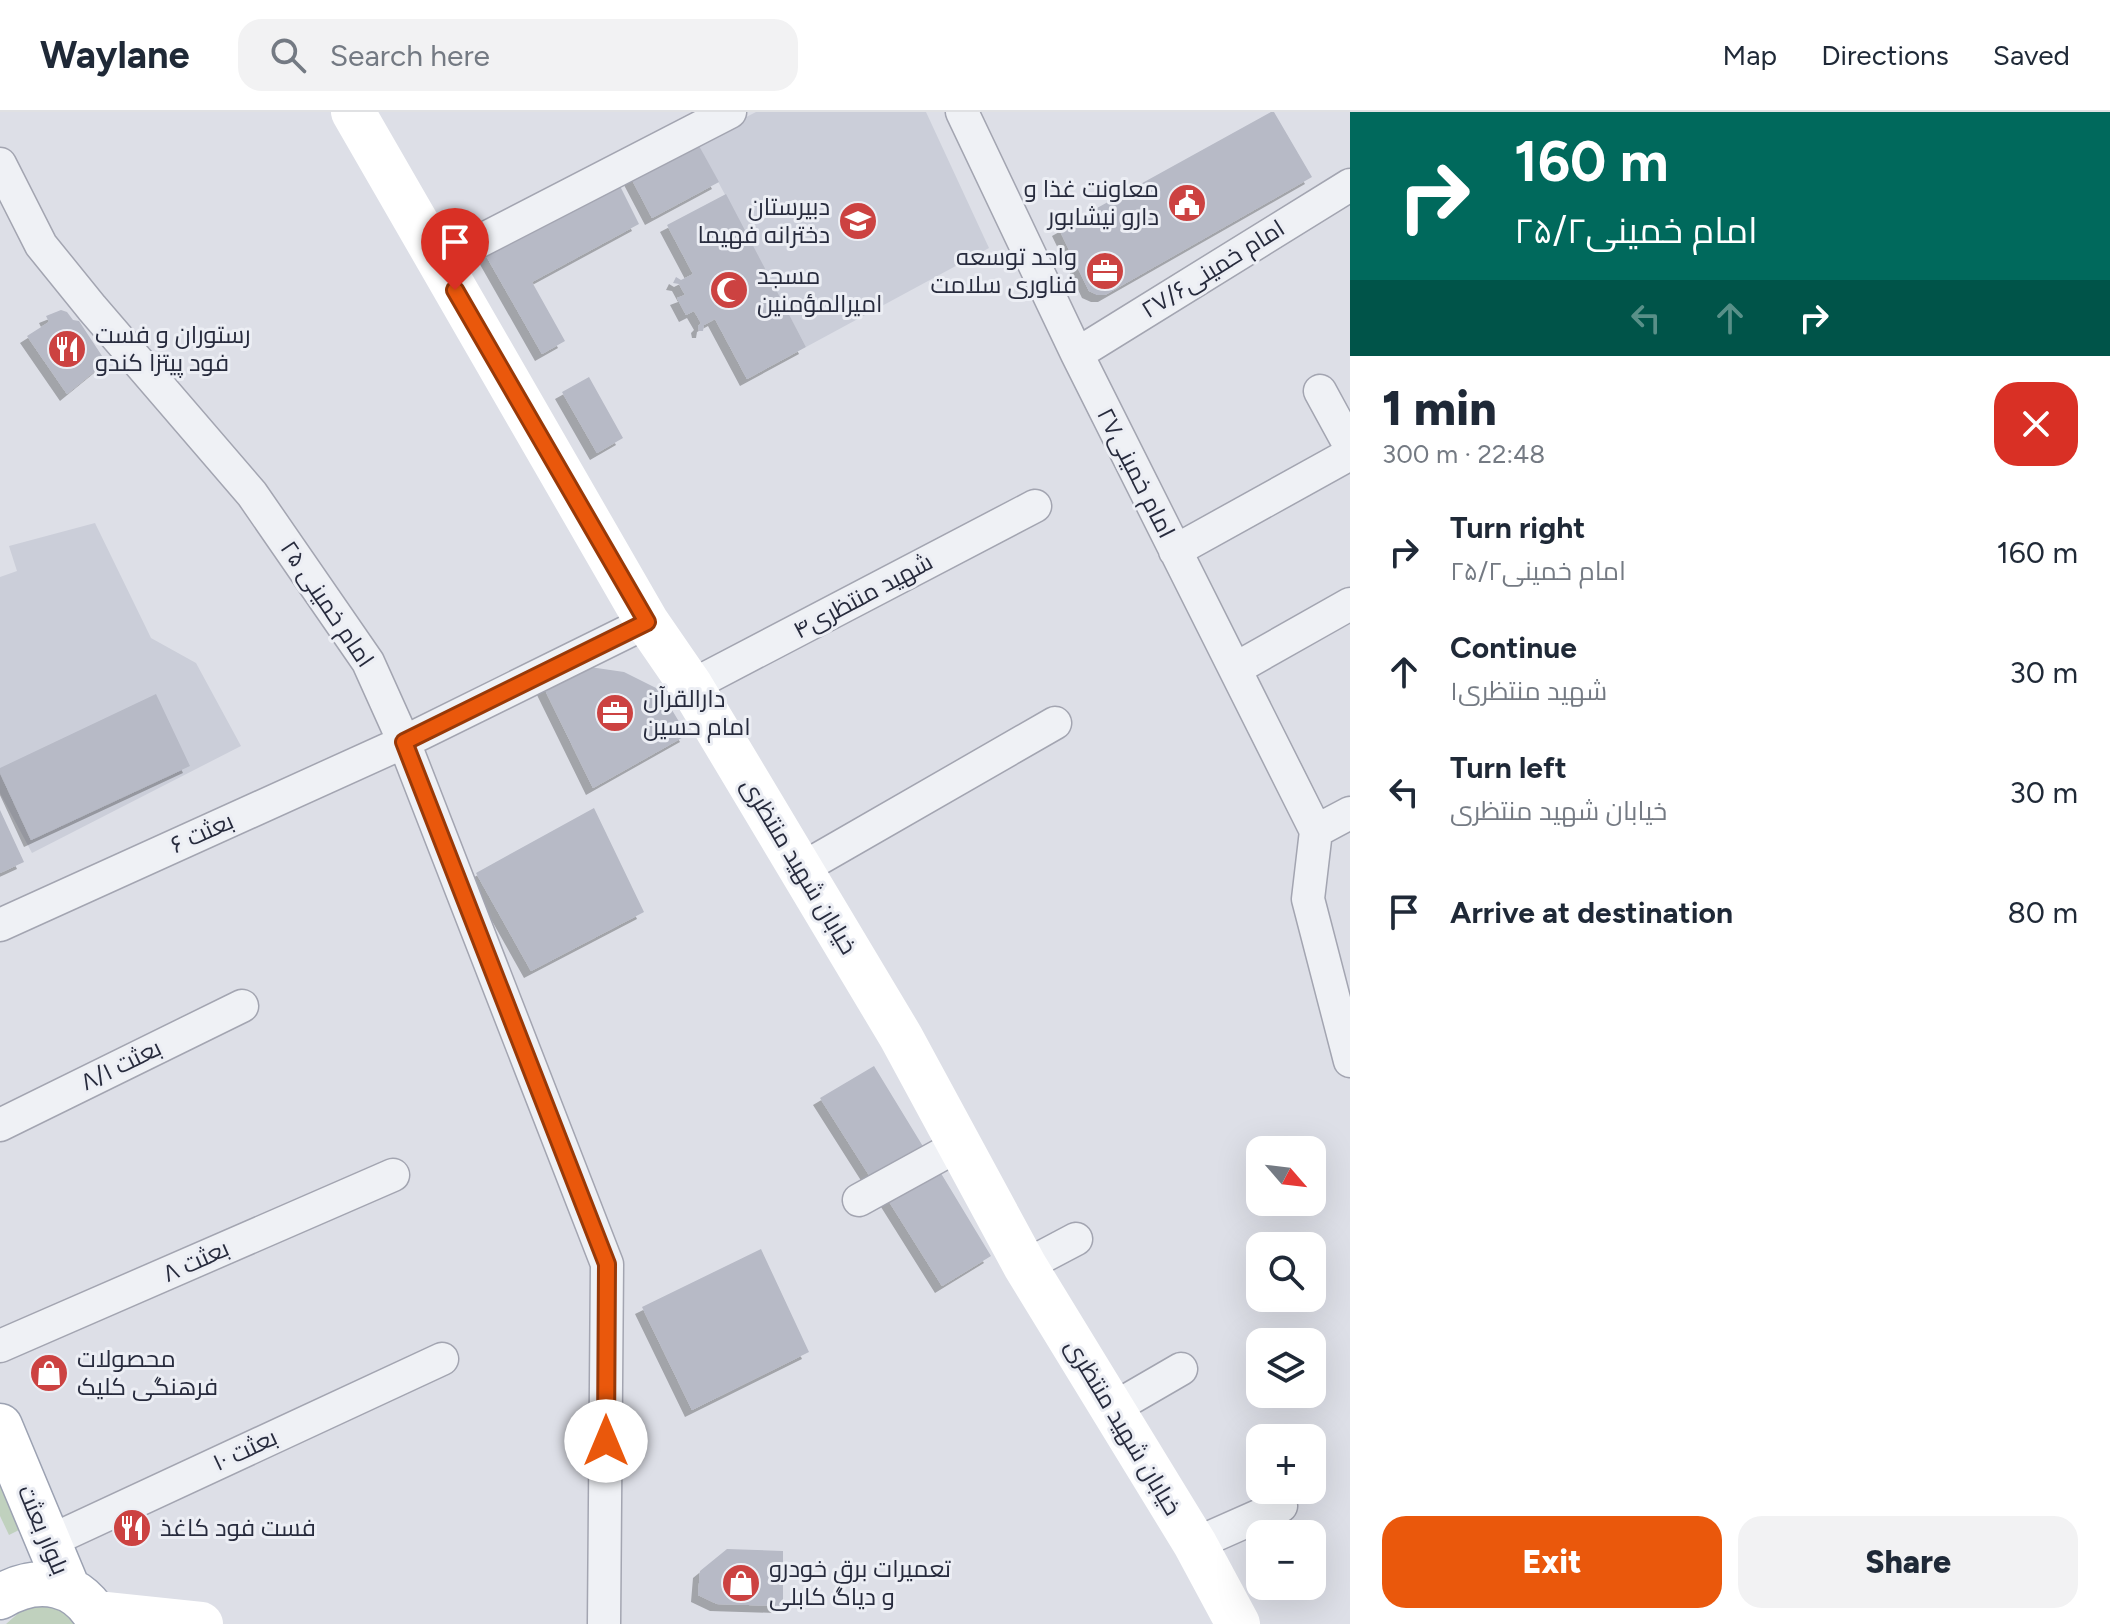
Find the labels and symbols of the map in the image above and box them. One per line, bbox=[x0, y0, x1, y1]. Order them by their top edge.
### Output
place label: معاونت غذا و دارو نیشابور bbox=[1024, 174, 1159, 231]
public building icon: معاونت غذا و دارو نیشابور bbox=[1166, 182, 1208, 224]
place label: دبیرستان دخترانه فهیما bbox=[697, 192, 830, 249]
school or university icon: دبیرستان دخترانه فهیما bbox=[837, 200, 879, 242]
pin bbox=[421, 208, 489, 290]
street label: امام خمینی۲۷/۶ bbox=[1136, 213, 1291, 326]
place label: واحد توسعه فناوری سلامت bbox=[931, 242, 1077, 299]
office icon: واحد توسعه فناوری سلامت bbox=[1084, 250, 1126, 292]
place label: مسجد امیرالمؤمنین bbox=[757, 261, 883, 318]
mosque icon: مسجد امیرالمؤمنین bbox=[708, 269, 750, 311]
place label: رستوران و فست فود پیتزا کندو bbox=[95, 320, 251, 379]
restaurant icon: رستوران و فست فود پیتزا کندو bbox=[46, 328, 88, 370]
street label: امام خمینی۲۷ bbox=[1089, 403, 1182, 544]
street label: امام خمینی ۲۵ bbox=[273, 535, 380, 674]
street label: شهید منتظری۴ bbox=[788, 547, 937, 644]
place label: دارالقرآن امام حسین bbox=[643, 684, 751, 743]
office icon: دارالقرآن امام حسین bbox=[594, 692, 636, 734]
street label: خیابان شهید منتظری bbox=[735, 772, 864, 959]
street label: بعثت ۶ bbox=[166, 806, 238, 859]
street label: بعثت ۸/۱ bbox=[76, 1033, 166, 1096]
north arrow bbox=[1246, 1136, 1326, 1216]
street label: بعثت ۸ bbox=[158, 1233, 233, 1288]
street label: خیابان شهید منتظری bbox=[1059, 1333, 1188, 1520]
place label: محصولات فرهنگی کلیک bbox=[77, 1344, 218, 1401]
shop icon: محصولات فرهنگی کلیک bbox=[28, 1352, 70, 1394]
position arrow bbox=[564, 1399, 648, 1483]
street label: بعثت ۱۰ bbox=[208, 1422, 282, 1477]
street label: بلوار بعثت bbox=[12, 1481, 75, 1579]
restaurant icon: فست فود کاغذ bbox=[111, 1507, 153, 1549]
place label: فست فود کاغذ bbox=[160, 1513, 316, 1542]
place label: تعمیرات برق خودرو و دیاگ کابلی bbox=[769, 1554, 951, 1611]
shop icon: تعمیرات برق خودرو و دیاگ کابلی bbox=[720, 1562, 762, 1604]

